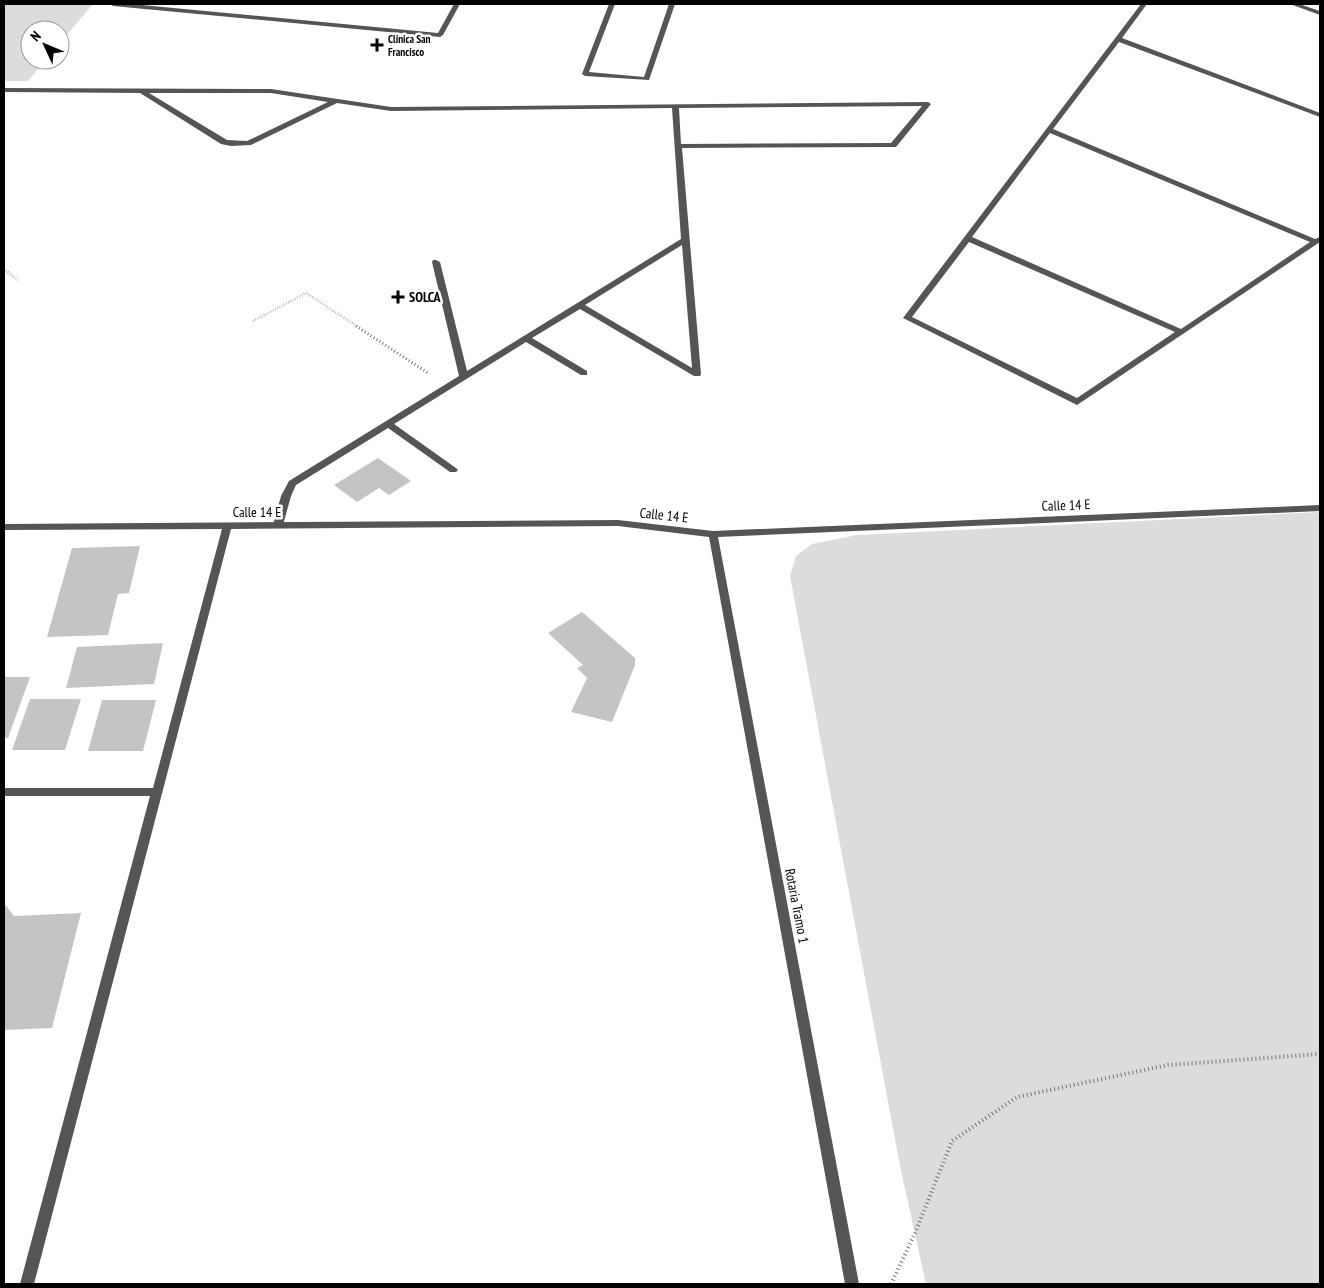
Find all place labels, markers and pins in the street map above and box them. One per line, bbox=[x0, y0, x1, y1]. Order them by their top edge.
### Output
place label: Clínica San Francisco bbox=[388, 32, 431, 59]
marker: Clínica San Francisco bbox=[370, 38, 384, 52]
place label: SOLCA bbox=[409, 288, 442, 306]
marker: SOLCA bbox=[391, 290, 405, 304]

